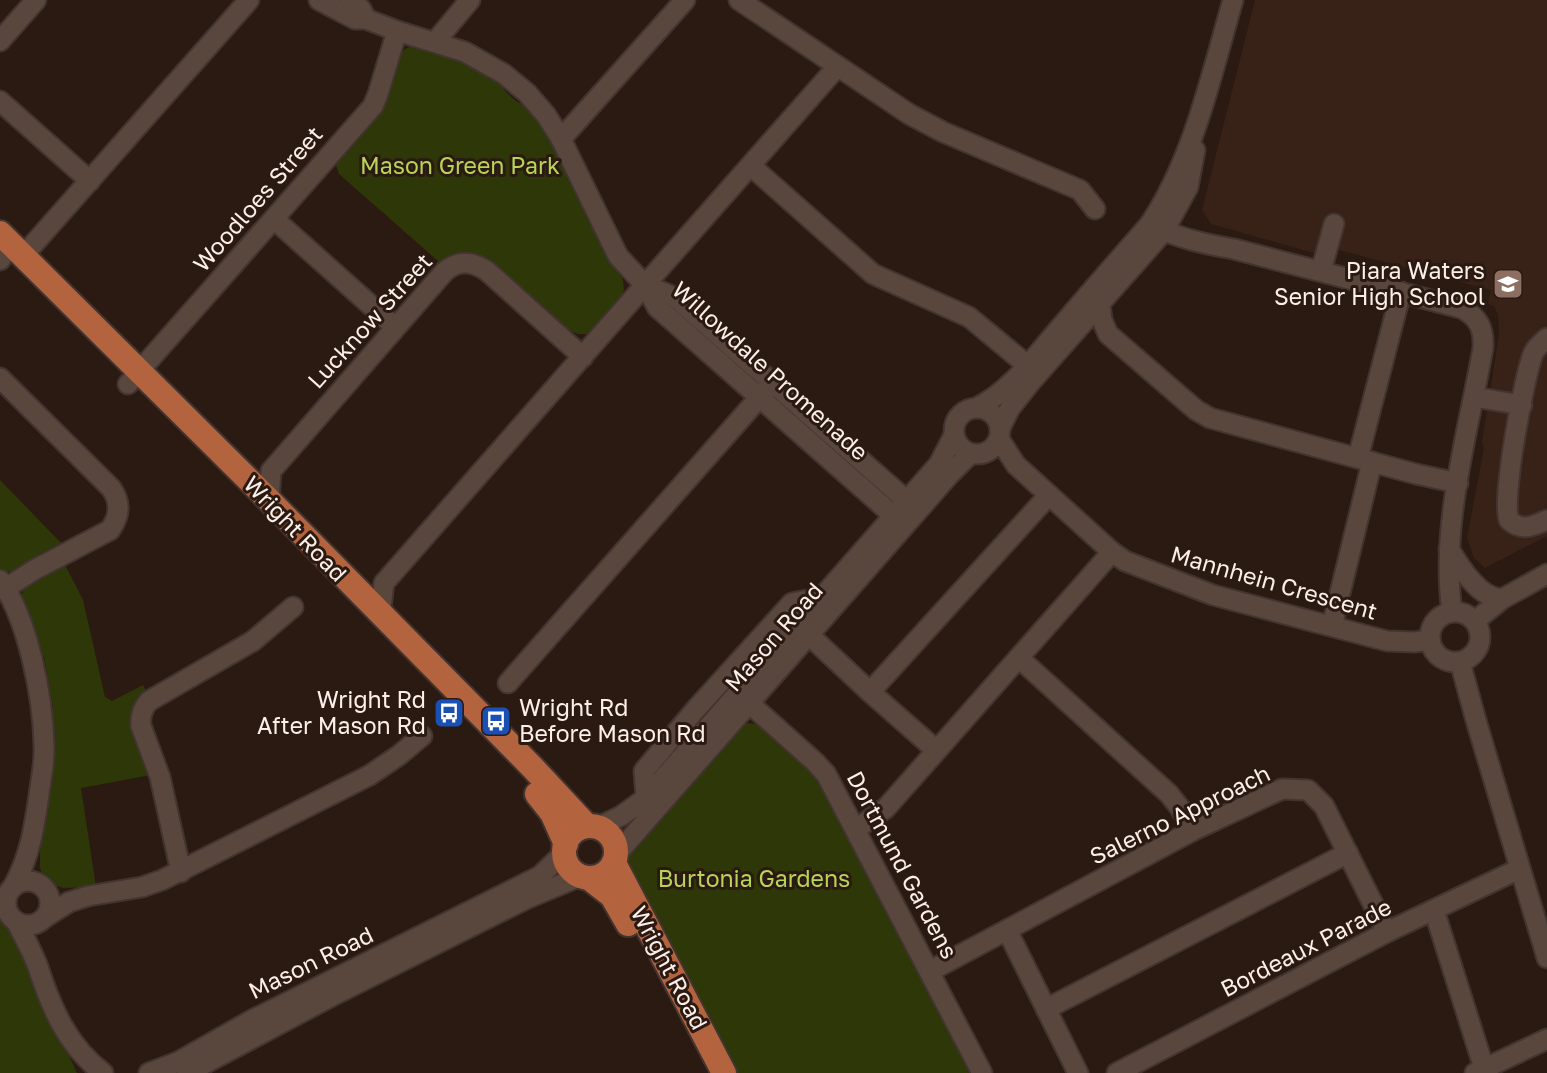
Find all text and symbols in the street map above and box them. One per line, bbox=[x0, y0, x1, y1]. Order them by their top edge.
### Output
street label: Woodloes Street bbox=[187, 120, 328, 277]
park label: Mason Green Park bbox=[360, 151, 560, 179]
street label: Lucknow Street bbox=[301, 247, 437, 394]
place label: Piara Waters Senior High School bbox=[1274, 256, 1485, 310]
school or university icon: Piara Waters Senior High School bbox=[1491, 267, 1525, 301]
street label: Willowdale Promenade bbox=[667, 275, 874, 466]
street label: Wright Road bbox=[238, 470, 353, 587]
street label: Mannhein Crescent bbox=[1168, 539, 1381, 625]
street label: Mason Road bbox=[718, 576, 828, 696]
place label: Wright Rd After Mason Rd bbox=[257, 685, 426, 739]
place label: Wright Rd Before Mason Rd bbox=[519, 693, 706, 747]
bus stop icon: Wright Rd After Mason Rd bbox=[432, 696, 466, 730]
bus stop icon: Wright Rd Before Mason Rd bbox=[479, 704, 513, 738]
street label: Salerno Approach bbox=[1085, 758, 1274, 870]
street label: Dortmund Gardens bbox=[842, 766, 964, 963]
park label: Burtonia Gardens bbox=[658, 864, 850, 892]
street label: Bordeaux Parade bbox=[1216, 892, 1396, 1002]
street label: Wright Road bbox=[626, 901, 714, 1034]
street label: Mason Road bbox=[244, 920, 377, 1004]

